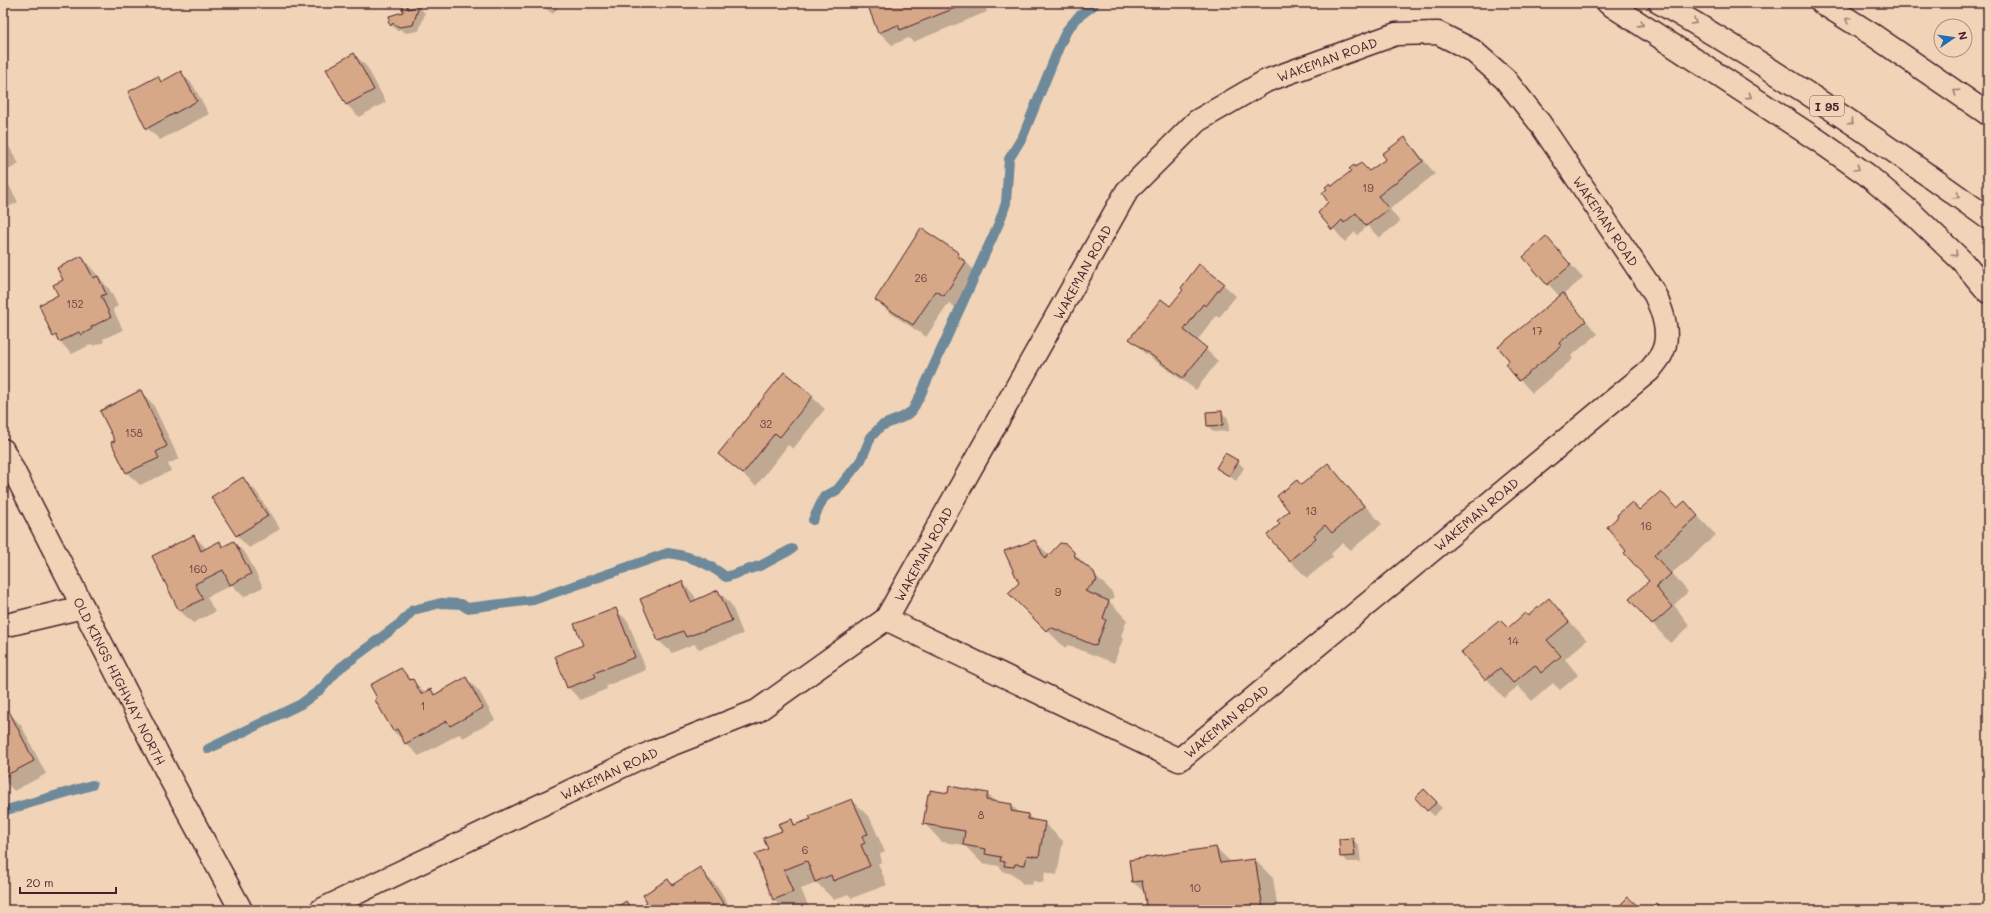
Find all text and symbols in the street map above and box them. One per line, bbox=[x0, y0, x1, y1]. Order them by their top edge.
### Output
one-way arrow bbox=[1845, 17, 1852, 24]
one-way arrow bbox=[1689, 18, 1697, 25]
north arrow bbox=[1933, 18, 1973, 58]
one-way arrow bbox=[1637, 20, 1644, 27]
text: N bbox=[1955, 30, 1971, 41]
street label: WAKEMAN ROAD bbox=[1275, 33, 1379, 85]
one-way arrow bbox=[1954, 90, 1961, 97]
one-way arrow bbox=[1745, 91, 1752, 98]
road number: I 95 bbox=[1810, 96, 1844, 116]
one-way arrow bbox=[1847, 117, 1854, 124]
one-way arrow bbox=[1853, 163, 1860, 170]
street label: WAKEMAN ROAD bbox=[1569, 173, 1643, 270]
house number: 19 bbox=[1362, 180, 1374, 195]
one-way arrow bbox=[1953, 191, 1960, 198]
street label: WAKEMAN ROAD bbox=[1049, 222, 1115, 322]
one-way arrow bbox=[1950, 249, 1958, 257]
house number: 26 bbox=[915, 270, 927, 285]
house number: 152 bbox=[66, 296, 84, 311]
house number: 17 bbox=[1531, 323, 1543, 338]
house number: 32 bbox=[760, 416, 772, 431]
house number: 158 bbox=[125, 425, 143, 440]
street label: WAKEMAN ROAD bbox=[1430, 474, 1522, 554]
house number: 13 bbox=[1305, 503, 1317, 518]
street label: WAKEMAN ROAD bbox=[890, 504, 956, 604]
house number: 16 bbox=[1640, 518, 1652, 533]
house number: 160 bbox=[189, 561, 207, 576]
house number: 9 bbox=[1055, 584, 1062, 599]
street label: OLD KINGS HIGHWAY NORTH bbox=[70, 594, 170, 768]
house number: 14 bbox=[1507, 633, 1519, 648]
street label: WAKEMAN ROAD bbox=[1180, 681, 1272, 761]
house number: 1 bbox=[421, 698, 425, 713]
street label: WAKEMAN ROAD bbox=[558, 743, 660, 803]
house number: 8 bbox=[978, 807, 985, 822]
house number: 6 bbox=[802, 842, 808, 857]
scale bar bbox=[20, 869, 116, 895]
text: 20 m bbox=[26, 874, 54, 890]
house number: 10 bbox=[1189, 880, 1201, 895]

